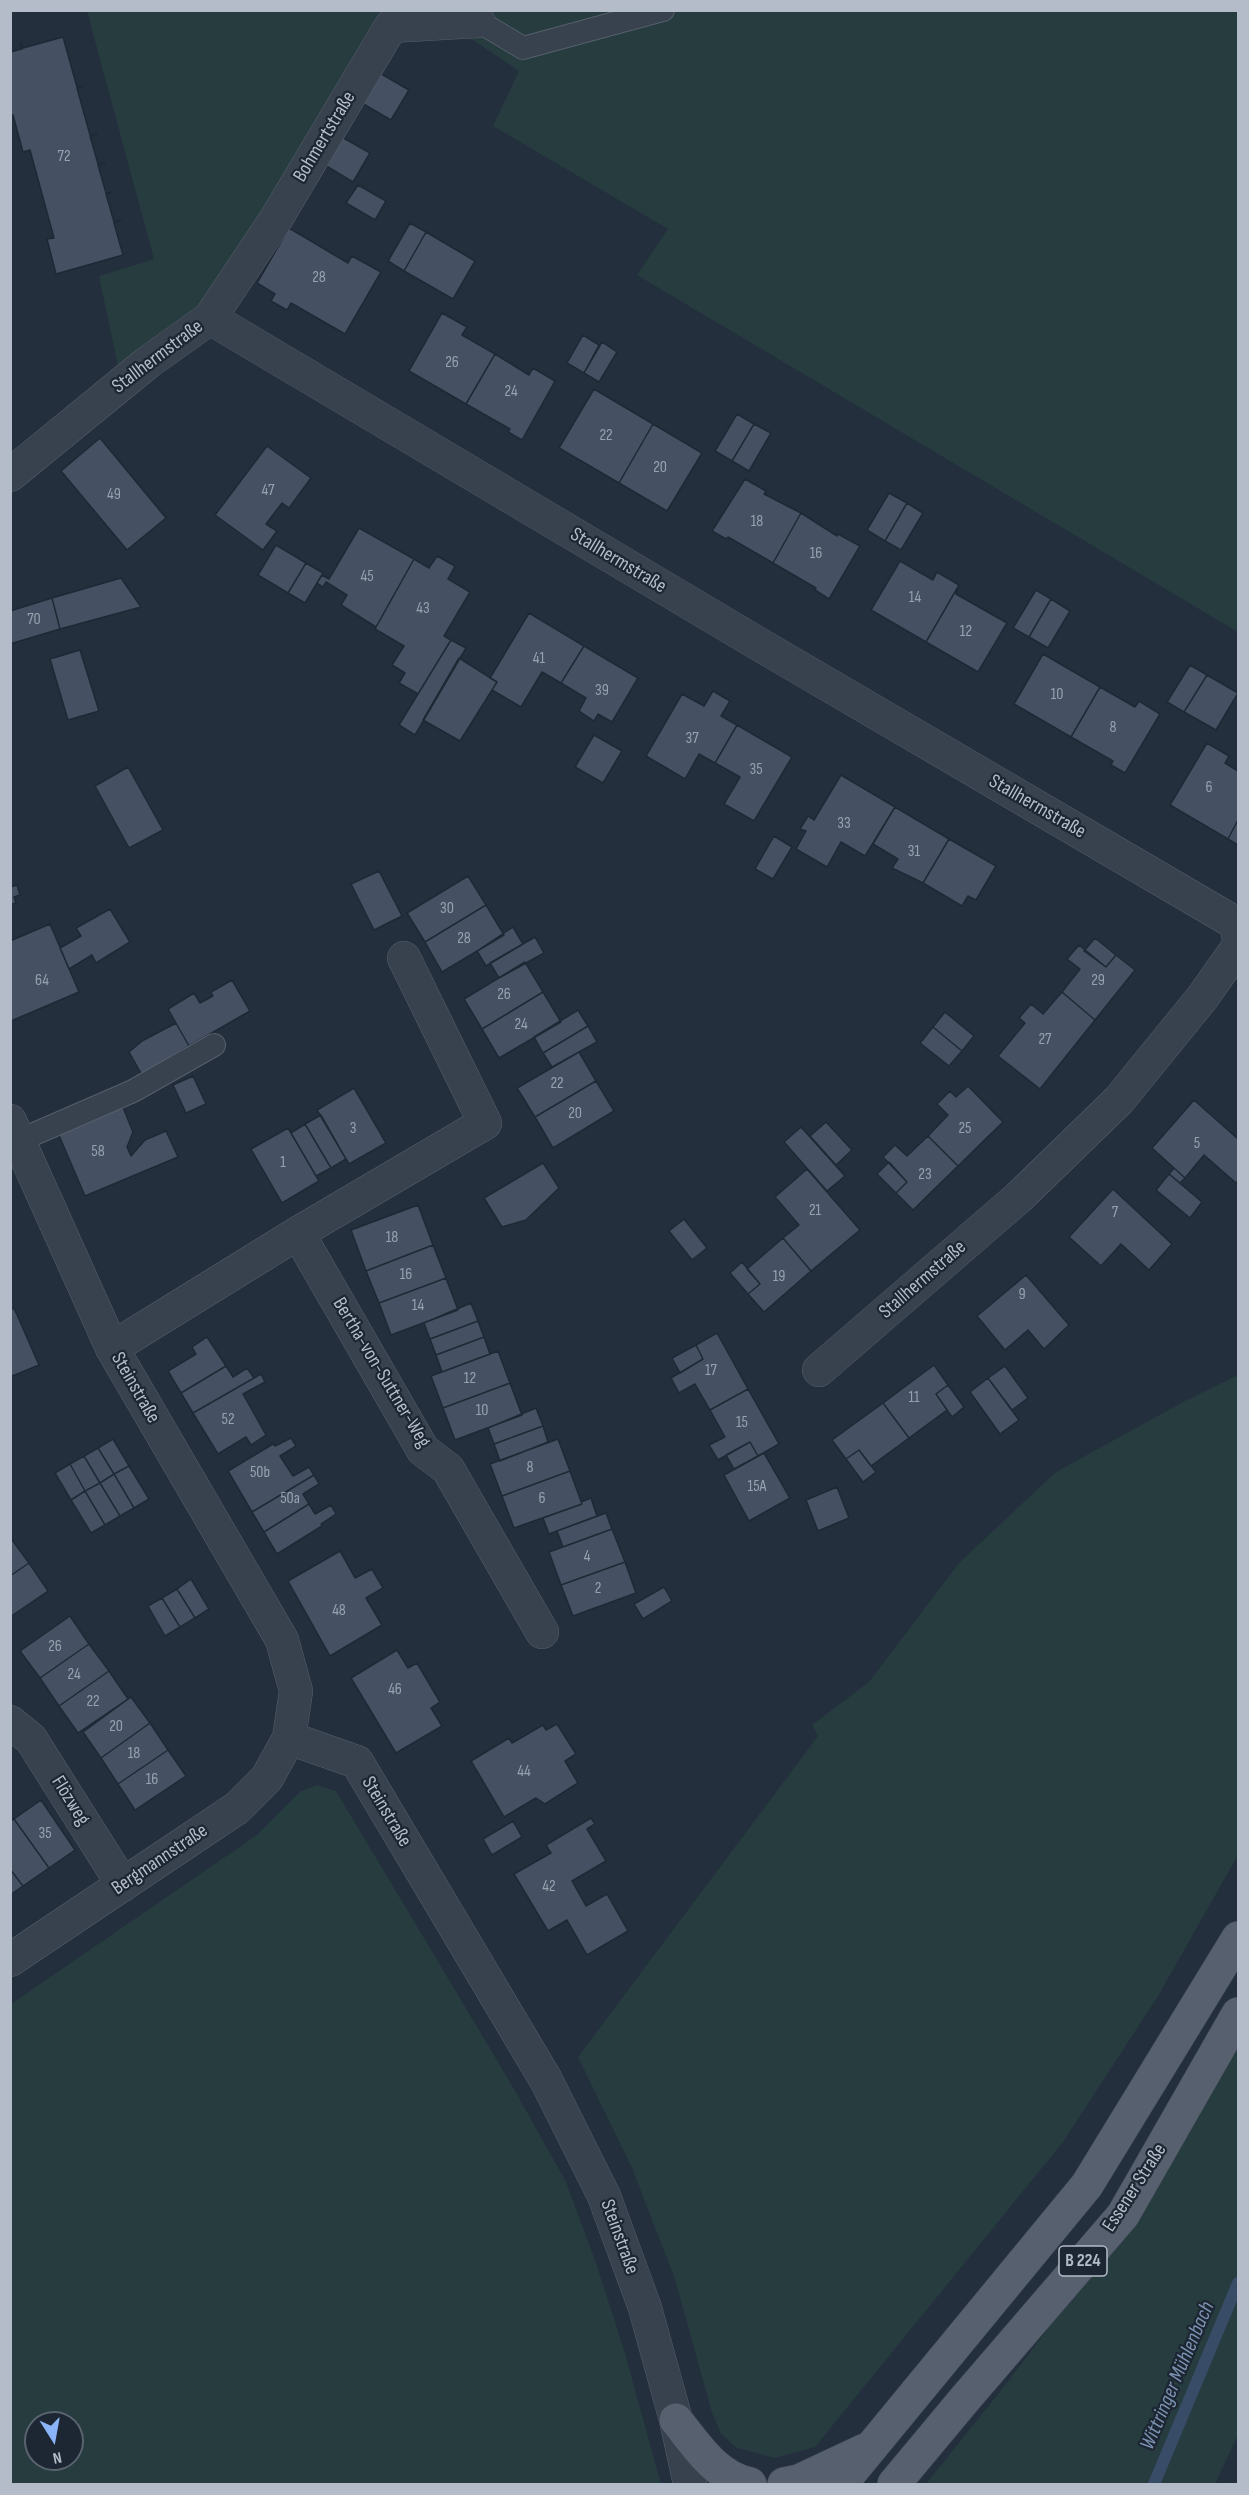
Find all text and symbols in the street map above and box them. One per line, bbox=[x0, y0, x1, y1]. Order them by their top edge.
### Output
street label: Bohmertstraße bbox=[289, 87, 361, 187]
house number: 72 bbox=[58, 147, 70, 167]
house number: 28 bbox=[312, 268, 326, 288]
street label: Stallhermstraße bbox=[108, 315, 208, 399]
house number: 26 bbox=[445, 353, 459, 373]
house number: 24 bbox=[504, 382, 518, 402]
house number: 22 bbox=[599, 426, 613, 446]
house number: 20 bbox=[653, 458, 667, 478]
house number: 47 bbox=[262, 481, 274, 501]
house number: 49 bbox=[107, 485, 121, 505]
house number: 18 bbox=[751, 512, 763, 532]
street label: Stallhermstraße bbox=[566, 523, 670, 599]
house number: 16 bbox=[810, 544, 822, 564]
house number: 45 bbox=[360, 567, 374, 587]
house number: 14 bbox=[909, 588, 921, 608]
house number: 43 bbox=[416, 599, 430, 619]
house number: 70 bbox=[27, 610, 41, 630]
house number: 12 bbox=[960, 622, 972, 642]
house number: 41 bbox=[533, 649, 545, 669]
house number: 39 bbox=[595, 681, 609, 701]
house number: 10 bbox=[1051, 685, 1063, 705]
house number: 8 bbox=[1109, 718, 1117, 738]
house number: 37 bbox=[685, 729, 699, 749]
house number: 35 bbox=[749, 760, 763, 780]
street label: Stallhermstraße bbox=[984, 770, 1090, 844]
house number: 6 bbox=[1205, 778, 1213, 798]
house number: 33 bbox=[837, 814, 851, 834]
house number: 31 bbox=[908, 842, 920, 862]
house number: 30 bbox=[440, 899, 454, 919]
house number: 28 bbox=[457, 929, 471, 949]
house number: 64 bbox=[35, 971, 49, 991]
house number: 29 bbox=[1091, 971, 1105, 991]
house number: 26 bbox=[497, 985, 511, 1005]
house number: 24 bbox=[514, 1015, 528, 1035]
house number: 27 bbox=[1038, 1030, 1052, 1050]
house number: 22 bbox=[550, 1074, 564, 1094]
house number: 20 bbox=[568, 1104, 582, 1124]
house number: 3 bbox=[350, 1119, 356, 1139]
house number: 25 bbox=[958, 1119, 972, 1139]
house number: 5 bbox=[1194, 1134, 1200, 1154]
house number: 58 bbox=[91, 1142, 105, 1162]
house number: 1 bbox=[280, 1153, 286, 1173]
house number: 23 bbox=[918, 1165, 932, 1185]
house number: 21 bbox=[809, 1201, 821, 1221]
house number: 7 bbox=[1112, 1203, 1118, 1223]
house number: 18 bbox=[386, 1228, 398, 1248]
street label: Stallhermstraße bbox=[874, 1236, 972, 1324]
house number: 16 bbox=[400, 1265, 412, 1285]
house number: 19 bbox=[773, 1267, 785, 1287]
house number: 9 bbox=[1018, 1285, 1026, 1305]
street label: Bertha-von-Suttner-Weg bbox=[327, 1294, 435, 1452]
house number: 14 bbox=[412, 1296, 424, 1316]
street label: Steinstraße bbox=[105, 1348, 165, 1428]
house number: 17 bbox=[705, 1361, 717, 1381]
house number: 12 bbox=[464, 1369, 476, 1389]
house number: 11 bbox=[908, 1388, 920, 1408]
house number: 10 bbox=[476, 1401, 488, 1421]
house number: 52 bbox=[221, 1410, 235, 1430]
house number: 15 bbox=[736, 1413, 748, 1433]
house number: 8 bbox=[526, 1458, 534, 1478]
house number: 50b bbox=[250, 1463, 270, 1483]
house number: 15A bbox=[748, 1477, 766, 1497]
house number: 50a bbox=[280, 1489, 300, 1509]
house number: 6 bbox=[538, 1489, 546, 1509]
house number: 4 bbox=[584, 1547, 590, 1567]
house number: 2 bbox=[595, 1579, 601, 1599]
house number: 48 bbox=[332, 1601, 346, 1621]
house number: 26 bbox=[48, 1637, 62, 1657]
house number: 24 bbox=[67, 1665, 81, 1685]
house number: 46 bbox=[388, 1680, 402, 1700]
house number: 22 bbox=[86, 1692, 100, 1712]
house number: 20 bbox=[109, 1717, 123, 1737]
house number: 18 bbox=[128, 1744, 140, 1764]
house number: 44 bbox=[517, 1762, 531, 1782]
house number: 16 bbox=[146, 1770, 158, 1790]
street label: Flözweg bbox=[46, 1772, 94, 1830]
street label: Steinstraße bbox=[356, 1773, 416, 1851]
street label: Bergmannstraße bbox=[107, 1819, 213, 1901]
house number: 35 bbox=[38, 1824, 52, 1844]
house number: 42 bbox=[542, 1877, 556, 1897]
street label: Essener Straße bbox=[1098, 2139, 1172, 2237]
street label: Steinstraße bbox=[594, 2196, 644, 2278]
road number: B 224 bbox=[1059, 2246, 1107, 2276]
water label: Wittringer Mühlenbach bbox=[1135, 2298, 1221, 2454]
north arrow bbox=[24, 2411, 84, 2471]
text: N bbox=[51, 2447, 63, 2467]

